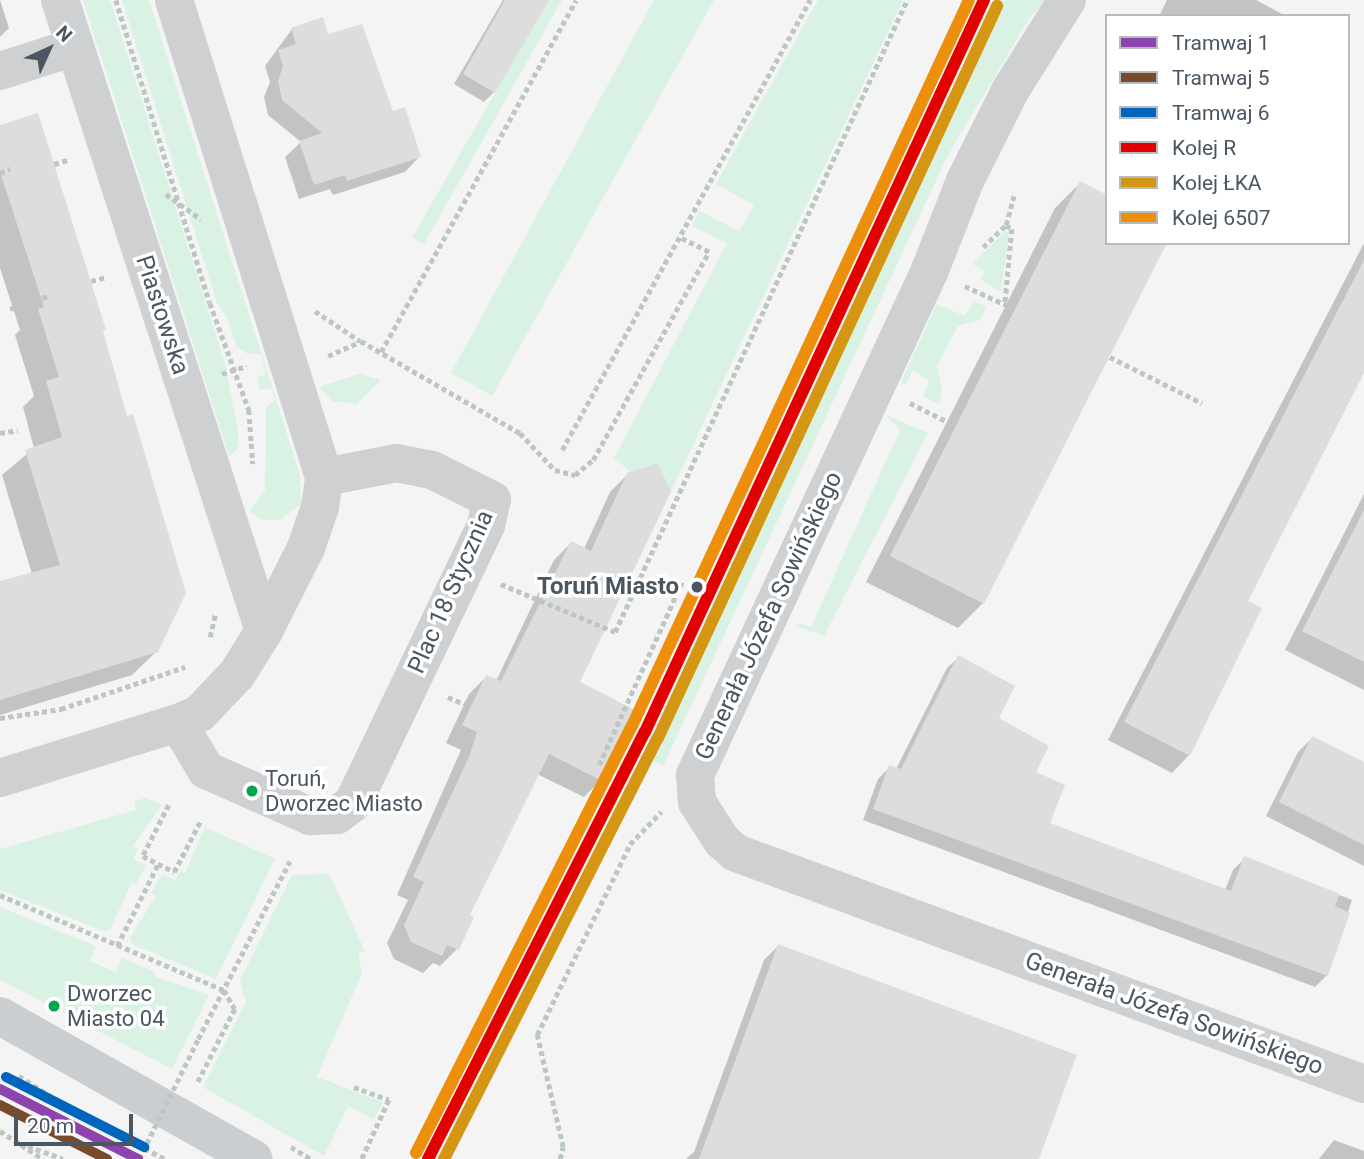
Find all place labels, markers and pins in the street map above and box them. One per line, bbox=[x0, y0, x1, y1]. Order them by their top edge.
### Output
place label: Toruń Miasto bbox=[537, 573, 679, 601]
marker: Toruń Miasto bbox=[685, 575, 709, 599]
place label: Toruń, Dworzec Miasto bbox=[265, 765, 423, 816]
marker: Toruń, Dworzec Miasto bbox=[245, 784, 259, 798]
place label: Dworzec Miasto 04 bbox=[67, 980, 165, 1032]
marker: Dworzec Miasto 04 bbox=[47, 999, 61, 1013]

